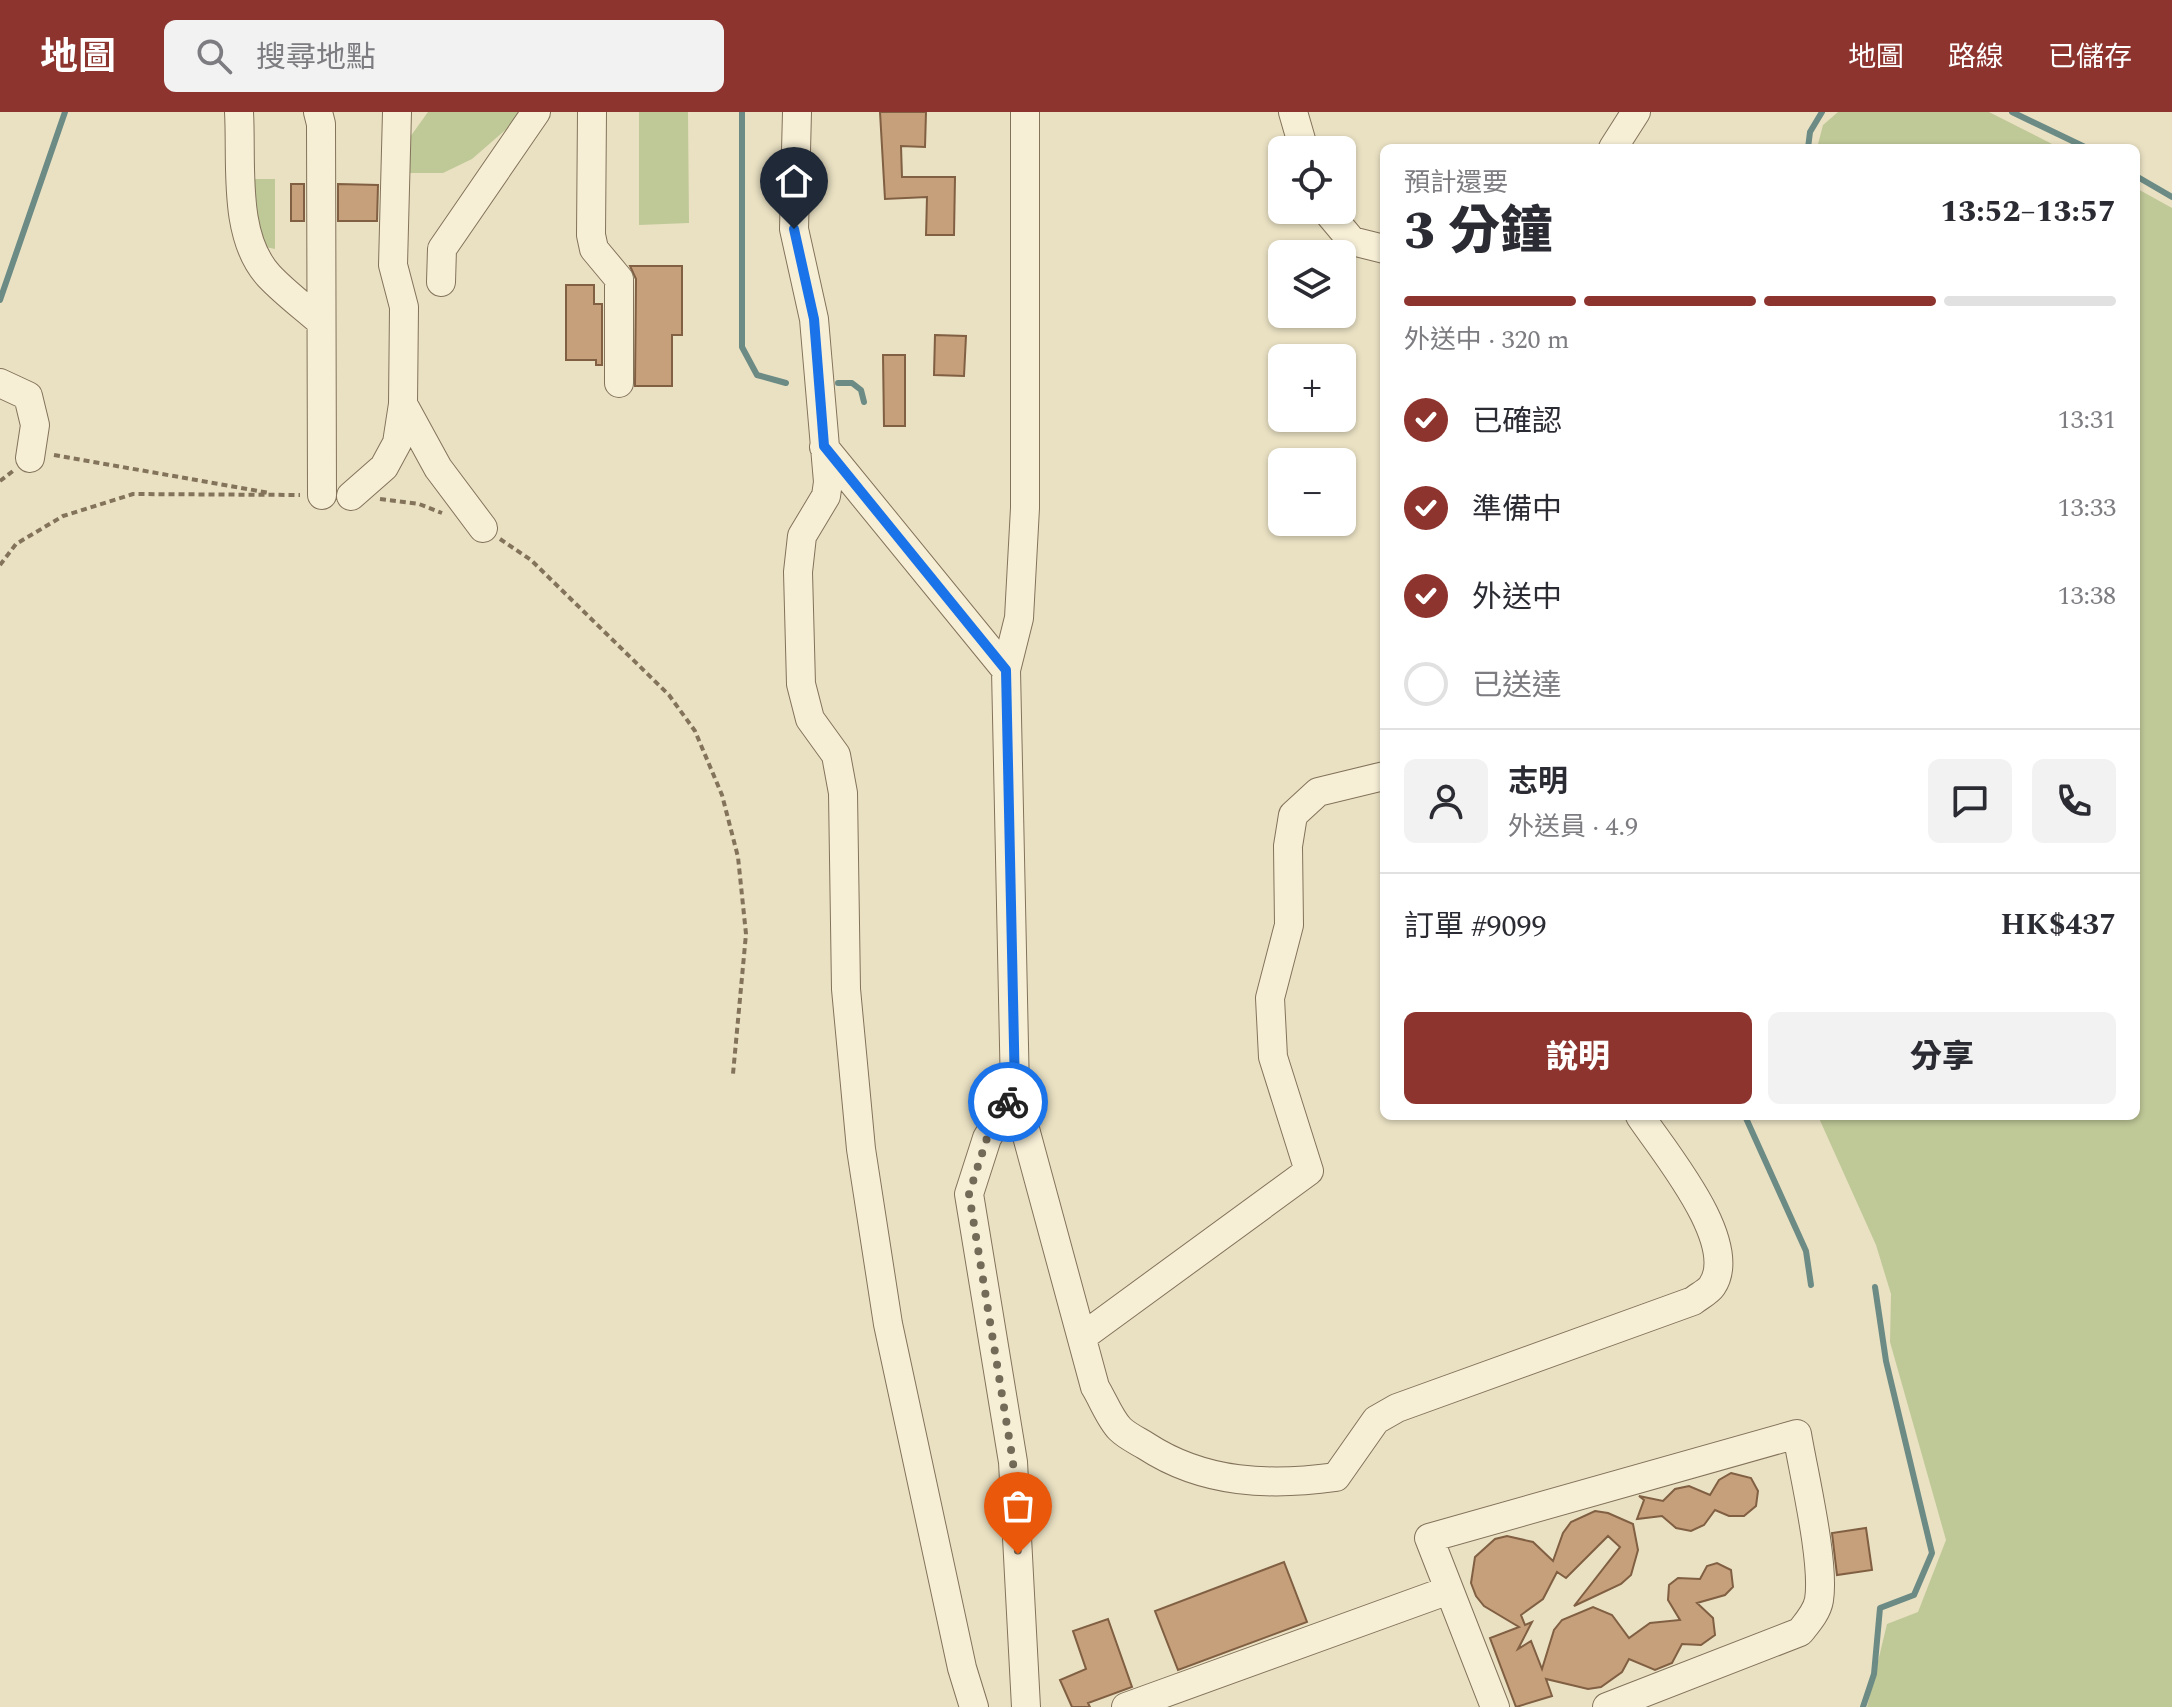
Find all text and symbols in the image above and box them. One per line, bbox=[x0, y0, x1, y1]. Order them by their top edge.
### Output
search box bbox=[164, 20, 724, 92]
text: 地圖 bbox=[40, 29, 116, 87]
icon: search bbox=[192, 34, 236, 78]
text: 搜尋地點 bbox=[256, 35, 376, 81]
text: 地圖 bbox=[1848, 36, 1904, 79]
text: 路線 bbox=[1948, 36, 2004, 79]
text: 已儲存 bbox=[2048, 36, 2132, 79]
map controls bbox=[1268, 136, 1356, 536]
button: locate bbox=[1268, 136, 1356, 224]
pin bbox=[760, 147, 828, 229]
icon: home bbox=[772, 159, 816, 203]
text: 預計還要 bbox=[1404, 163, 1508, 203]
text: 13:52–13:57 bbox=[1940, 189, 2116, 235]
text: 3 分鐘 bbox=[1404, 193, 1552, 272]
button: layers bbox=[1268, 240, 1356, 328]
text: 外送中 · 320 m bbox=[1404, 320, 1569, 360]
button: + bbox=[1268, 344, 1356, 432]
icon: check bbox=[1404, 398, 1448, 442]
text: 已確認 bbox=[1472, 399, 1562, 445]
text: 13:31 bbox=[2057, 400, 2116, 440]
button: − bbox=[1268, 448, 1356, 536]
icon: check bbox=[1404, 486, 1448, 530]
text: 準備中 bbox=[1472, 487, 1562, 533]
text: 13:33 bbox=[2057, 488, 2116, 528]
icon: check bbox=[1404, 574, 1448, 618]
text: 外送中 bbox=[1472, 575, 1562, 621]
text: 13:38 bbox=[2057, 576, 2116, 616]
text: 已送達 bbox=[1472, 663, 1562, 709]
button: person bbox=[1404, 759, 1488, 843]
text: 志明 bbox=[1508, 759, 1568, 805]
button: chat bbox=[1928, 759, 2012, 843]
button: phone bbox=[2032, 759, 2116, 843]
text: 外送員 · 4.9 bbox=[1508, 807, 1638, 847]
text: HK$437 bbox=[2000, 902, 2116, 948]
text: 訂單 #9099 bbox=[1404, 904, 1547, 950]
button: 說明 bbox=[1404, 1012, 1752, 1104]
button: 分享 bbox=[1768, 1012, 2116, 1104]
courier bbox=[968, 1062, 1048, 1142]
icon: bike bbox=[986, 1080, 1030, 1124]
pin bbox=[984, 1472, 1052, 1554]
icon: bag bbox=[996, 1484, 1040, 1528]

